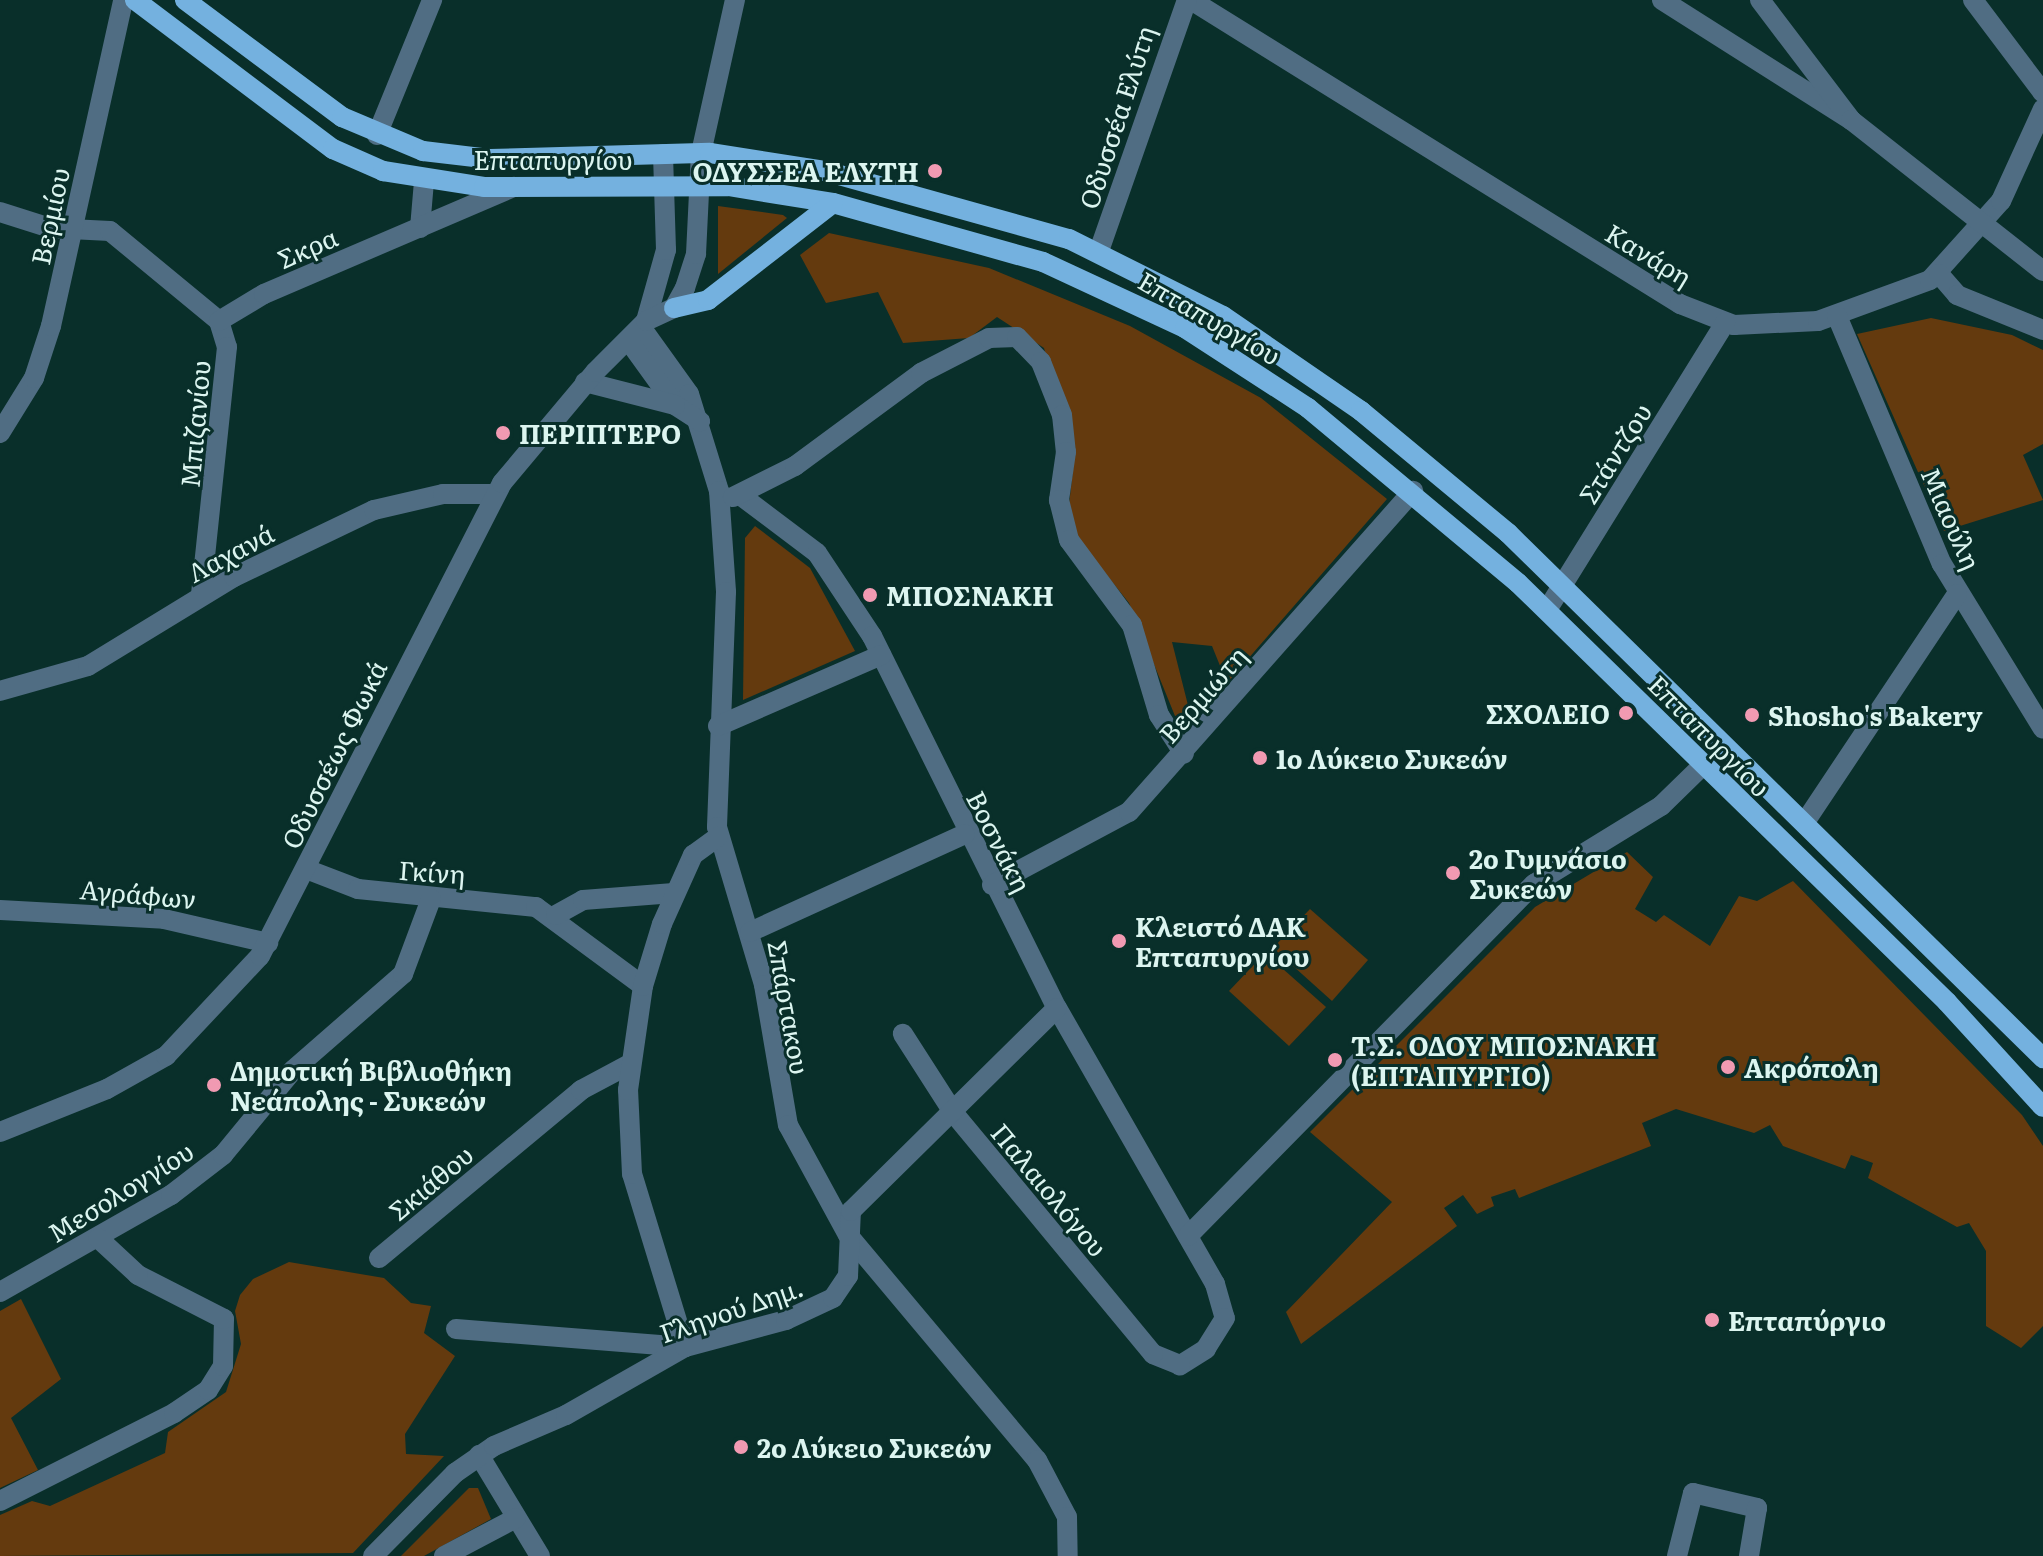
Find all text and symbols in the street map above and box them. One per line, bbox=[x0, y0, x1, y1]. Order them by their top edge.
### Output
street label: Οδυσσέα Ελύτη bbox=[1072, 22, 1160, 212]
street label: Επταπυργίου bbox=[474, 143, 632, 175]
place label: ΟΔΥΣΣΕΑ ΕΛΥΤΗ bbox=[692, 155, 919, 187]
marker: ΟΔΥΣΣΕΑ ΕΛΥΤΗ bbox=[926, 162, 944, 180]
street label: Βερμίου bbox=[24, 165, 74, 267]
street label: Κανάρη bbox=[1600, 216, 1698, 292]
street label: Σκρα bbox=[272, 220, 342, 274]
street label: Επταπυργίου bbox=[1133, 264, 1287, 370]
street label: Μπιζανίου bbox=[173, 359, 215, 489]
street label: Στάντζου bbox=[1571, 397, 1657, 509]
place label: ΠΕΡΙΠΤΕΡΟ bbox=[519, 417, 681, 449]
marker: ΠΕΡΙΠΤΕΡΟ bbox=[494, 424, 512, 442]
street label: Μιαούλη bbox=[1916, 462, 1988, 574]
street label: Λαχανά bbox=[182, 516, 278, 588]
place label: ΜΠΟΣΝΑΚΗ bbox=[886, 579, 1054, 611]
marker: ΜΠΟΣΝΑΚΗ bbox=[861, 586, 879, 604]
street label: Βερμιώτη bbox=[1152, 639, 1252, 749]
street label: Οδυσσέως Φωκά bbox=[274, 655, 392, 853]
street label: Επταπυργίου bbox=[1643, 668, 1777, 802]
place label: ΣΧΟΛΕΙΟ bbox=[1485, 697, 1610, 729]
place label: Shosho's Bakery bbox=[1768, 699, 1982, 731]
marker: ΣΧΟΛΕΙΟ bbox=[1617, 704, 1635, 722]
marker: Shosho's Bakery bbox=[1743, 706, 1761, 724]
place label: 1ο Λύκειο Συκεών bbox=[1276, 742, 1508, 774]
marker: 1ο Λύκειο Συκεών bbox=[1251, 749, 1269, 767]
street label: Βοσνάκη bbox=[961, 785, 1039, 897]
place label: 2ο Γυμνάσιο Συκεών bbox=[1469, 842, 1627, 904]
street label: Γκίνη bbox=[398, 853, 466, 889]
marker: 2ο Γυμνάσιο Συκεών bbox=[1444, 864, 1462, 882]
street label: Αγράφων bbox=[79, 872, 197, 914]
place label: Κλειστό ΔΑΚ Επταπυργίου bbox=[1135, 910, 1309, 972]
marker: Κλειστό ΔΑΚ Επταπυργίου bbox=[1110, 932, 1128, 950]
street label: Σπάρτακου bbox=[763, 938, 817, 1076]
place label: Τ.Σ. ΟΔΟΥ ΜΠΟΣΝΑΚΗ (ΕΠΤΑΠΥΡΓΙΟ) bbox=[1351, 1029, 1657, 1090]
marker: Τ.Σ. ΟΔΟΥ ΜΠΟΣΝΑΚΗ (ΕΠΤΑΠΥΡΓΙΟ) bbox=[1326, 1051, 1344, 1069]
place label: Ακρόπολη bbox=[1744, 1051, 1879, 1083]
place label: Δημοτική Βιβλιοθήκη Νεάπολης - Συκεών bbox=[230, 1054, 512, 1116]
marker: Ακρόπολη bbox=[1719, 1058, 1737, 1076]
marker: Δημοτική Βιβλιοθήκη Νεάπολης - Συκεών bbox=[205, 1076, 223, 1094]
street label: Παλαιολόγου bbox=[985, 1116, 1115, 1262]
street label: Μεσολογγίου bbox=[42, 1134, 198, 1248]
street label: Σκιάθου bbox=[382, 1138, 478, 1226]
street label: Γληνού Δημ. bbox=[655, 1270, 807, 1348]
place label: Επταπύργιο bbox=[1728, 1304, 1886, 1336]
marker: Επταπύργιο bbox=[1703, 1311, 1721, 1329]
place label: 2ο Λύκειο Συκεών bbox=[757, 1431, 992, 1463]
marker: 2ο Λύκειο Συκεών bbox=[732, 1438, 750, 1456]

